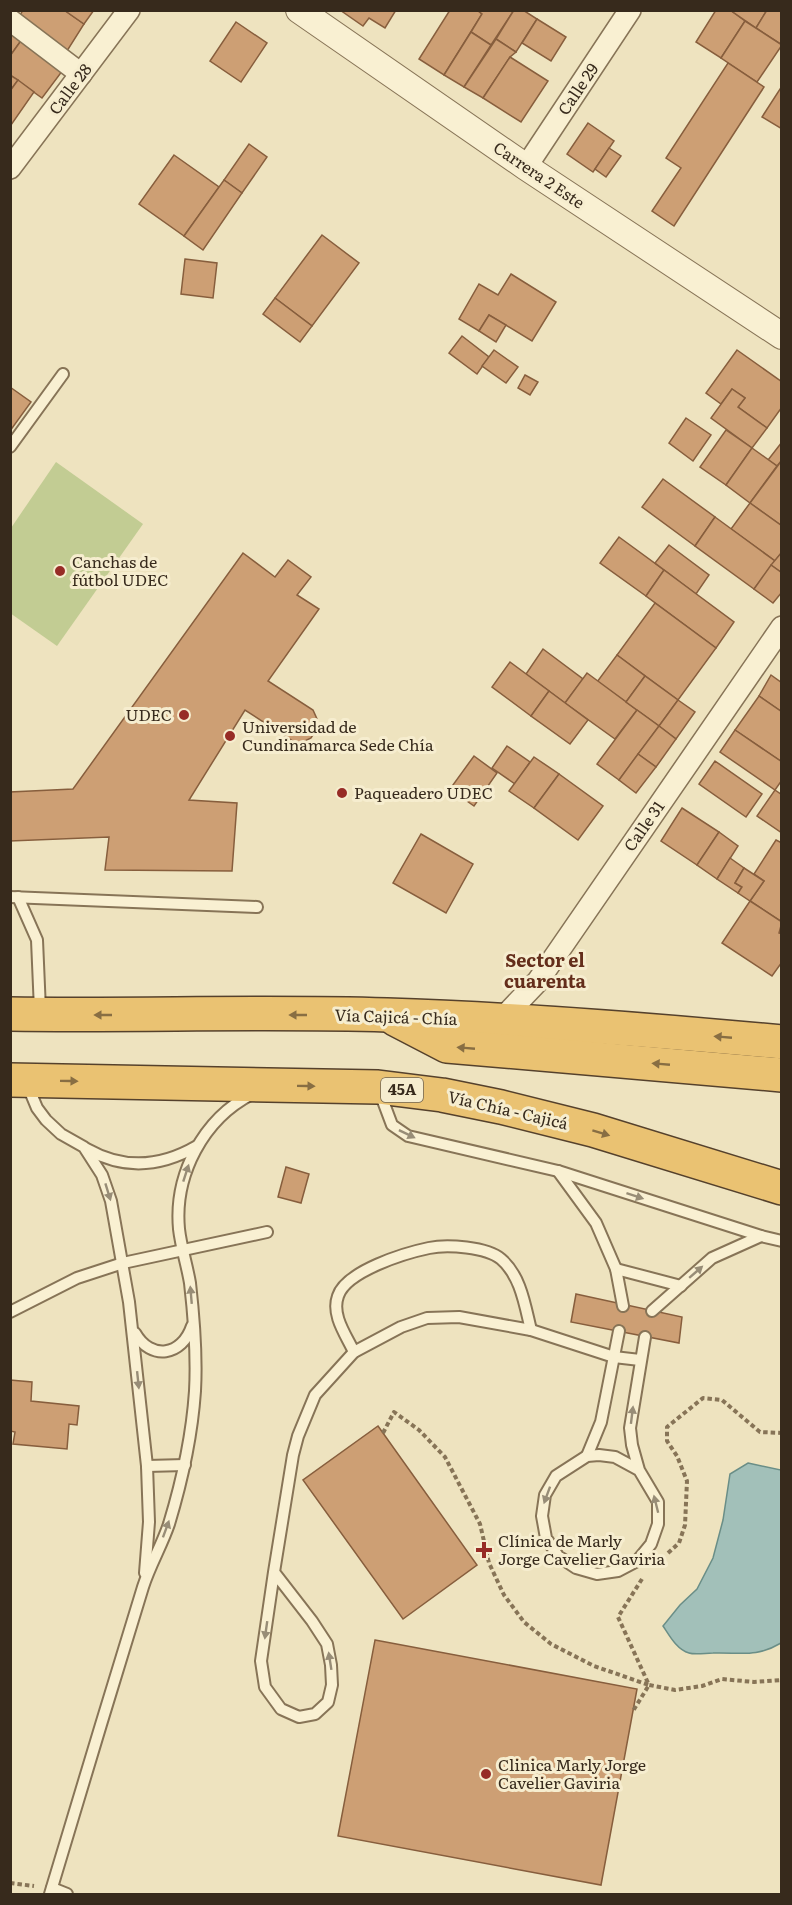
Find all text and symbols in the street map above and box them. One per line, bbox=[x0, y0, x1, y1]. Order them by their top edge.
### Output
street label: Calle 28 bbox=[42, 58, 97, 119]
street label: Calle 29 bbox=[551, 58, 603, 119]
street label: Carrera 2 Este bbox=[489, 135, 590, 214]
place label: Canchas de fútbol UDEC bbox=[72, 549, 168, 591]
marker: Canchas de fútbol UDEC bbox=[53, 564, 67, 578]
place label: UDEC bbox=[125, 702, 172, 726]
marker: UDEC bbox=[177, 708, 191, 722]
place label: Universidad de Cundinamarca Sede Chía bbox=[242, 714, 434, 756]
marker: Universidad de Cundinamarca Sede Chía bbox=[223, 729, 237, 743]
place label: Paqueadero UDEC bbox=[354, 780, 493, 804]
marker: Paqueadero UDEC bbox=[335, 786, 349, 800]
street label: Calle 31 bbox=[617, 795, 670, 856]
district label: Sector el cuarenta bbox=[504, 946, 587, 994]
street label: Vía Cajicá - Chía bbox=[334, 1002, 458, 1030]
one-way arrow bbox=[94, 1010, 113, 1020]
one-way arrow bbox=[289, 1010, 308, 1020]
one-way arrow bbox=[714, 1032, 733, 1042]
one-way arrow bbox=[457, 1043, 476, 1052]
one-way arrow bbox=[651, 1059, 670, 1069]
one-way arrow bbox=[59, 1076, 78, 1086]
road number: 45A bbox=[381, 1078, 423, 1102]
one-way arrow bbox=[296, 1081, 315, 1091]
street label: Vía Chía - Cajicá bbox=[446, 1084, 571, 1135]
one-way arrow bbox=[398, 1128, 416, 1138]
one-way arrow bbox=[592, 1129, 610, 1138]
one-way arrow bbox=[181, 1164, 191, 1182]
one-way arrow bbox=[104, 1183, 113, 1201]
one-way arrow bbox=[626, 1191, 644, 1201]
one-way arrow bbox=[688, 1266, 703, 1279]
one-way arrow bbox=[186, 1286, 195, 1305]
one-way arrow bbox=[133, 1370, 143, 1389]
one-way arrow bbox=[627, 1406, 637, 1425]
one-way arrow bbox=[542, 1486, 552, 1504]
one-way arrow bbox=[650, 1495, 660, 1513]
one-way arrow bbox=[162, 1520, 172, 1538]
place label: Clínica de Marly Jorge Cavelier Gaviria bbox=[498, 1528, 666, 1570]
marker: Clínica de Marly Jorge Cavelier Gaviria bbox=[475, 1541, 493, 1559]
one-way arrow bbox=[261, 1621, 270, 1640]
one-way arrow bbox=[325, 1652, 334, 1671]
place label: Clinica Marly Jorge Cavelier Gaviria bbox=[498, 1752, 646, 1794]
marker: Clinica Marly Jorge Cavelier Gaviria bbox=[479, 1767, 493, 1781]

